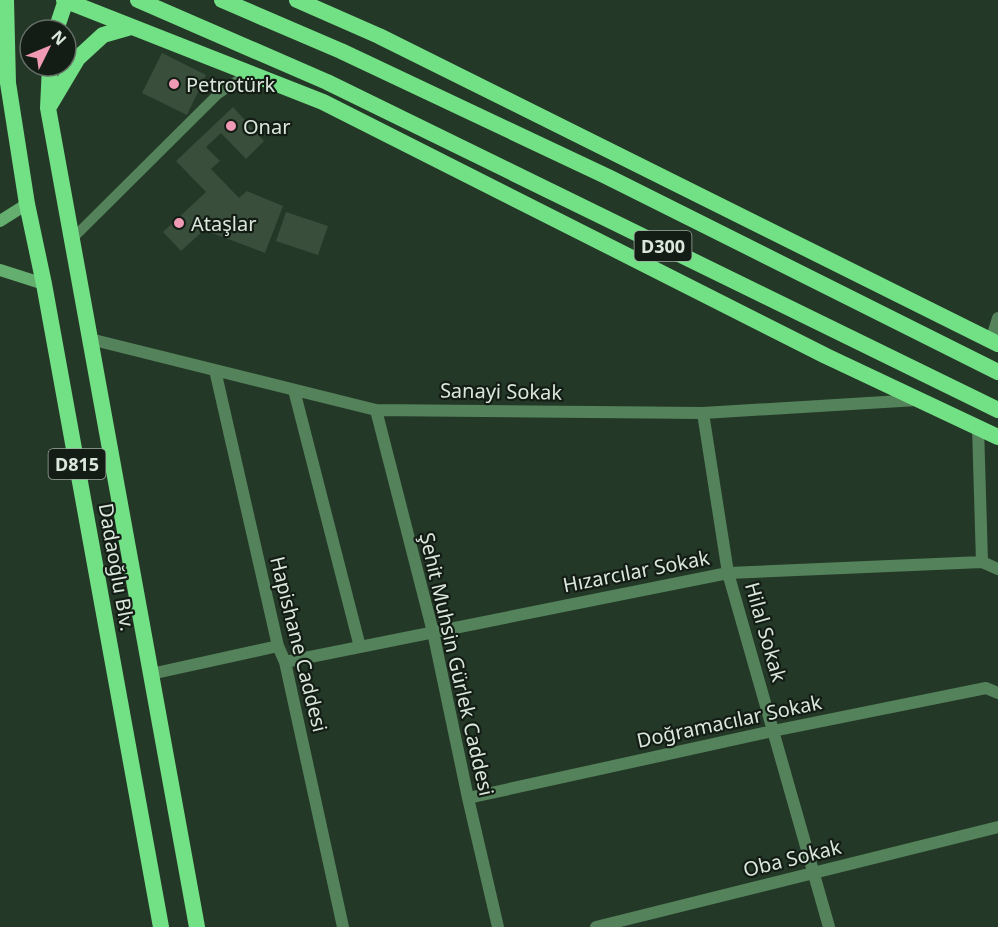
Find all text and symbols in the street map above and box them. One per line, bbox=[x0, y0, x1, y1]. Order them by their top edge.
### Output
north arrow bbox=[18, 18, 78, 78]
text: N bbox=[46, 26, 71, 50]
place label: Petrotürk bbox=[186, 71, 275, 98]
marker: Petrotürk bbox=[167, 77, 181, 91]
place label: Onar bbox=[243, 113, 290, 140]
marker: Onar bbox=[224, 119, 238, 133]
place label: Ataşlar bbox=[191, 210, 256, 237]
marker: Ataşlar bbox=[172, 216, 186, 230]
road number: D300 bbox=[634, 231, 692, 261]
street label: Sanayi Sokak bbox=[440, 376, 563, 406]
road number: D815 bbox=[48, 449, 106, 479]
street label: Dadaoğlu Blv. bbox=[92, 501, 142, 633]
street label: Şehit Muhsin Gürlek Caddesi bbox=[414, 530, 500, 798]
street label: Hızarcılar Sokak bbox=[560, 543, 712, 598]
street label: Hapishane Caddesi bbox=[264, 553, 334, 735]
street label: Hilal Sokak bbox=[739, 579, 793, 685]
street label: Doğramacılar Sokak bbox=[634, 688, 824, 754]
street label: Oba Sokak bbox=[740, 833, 844, 883]

